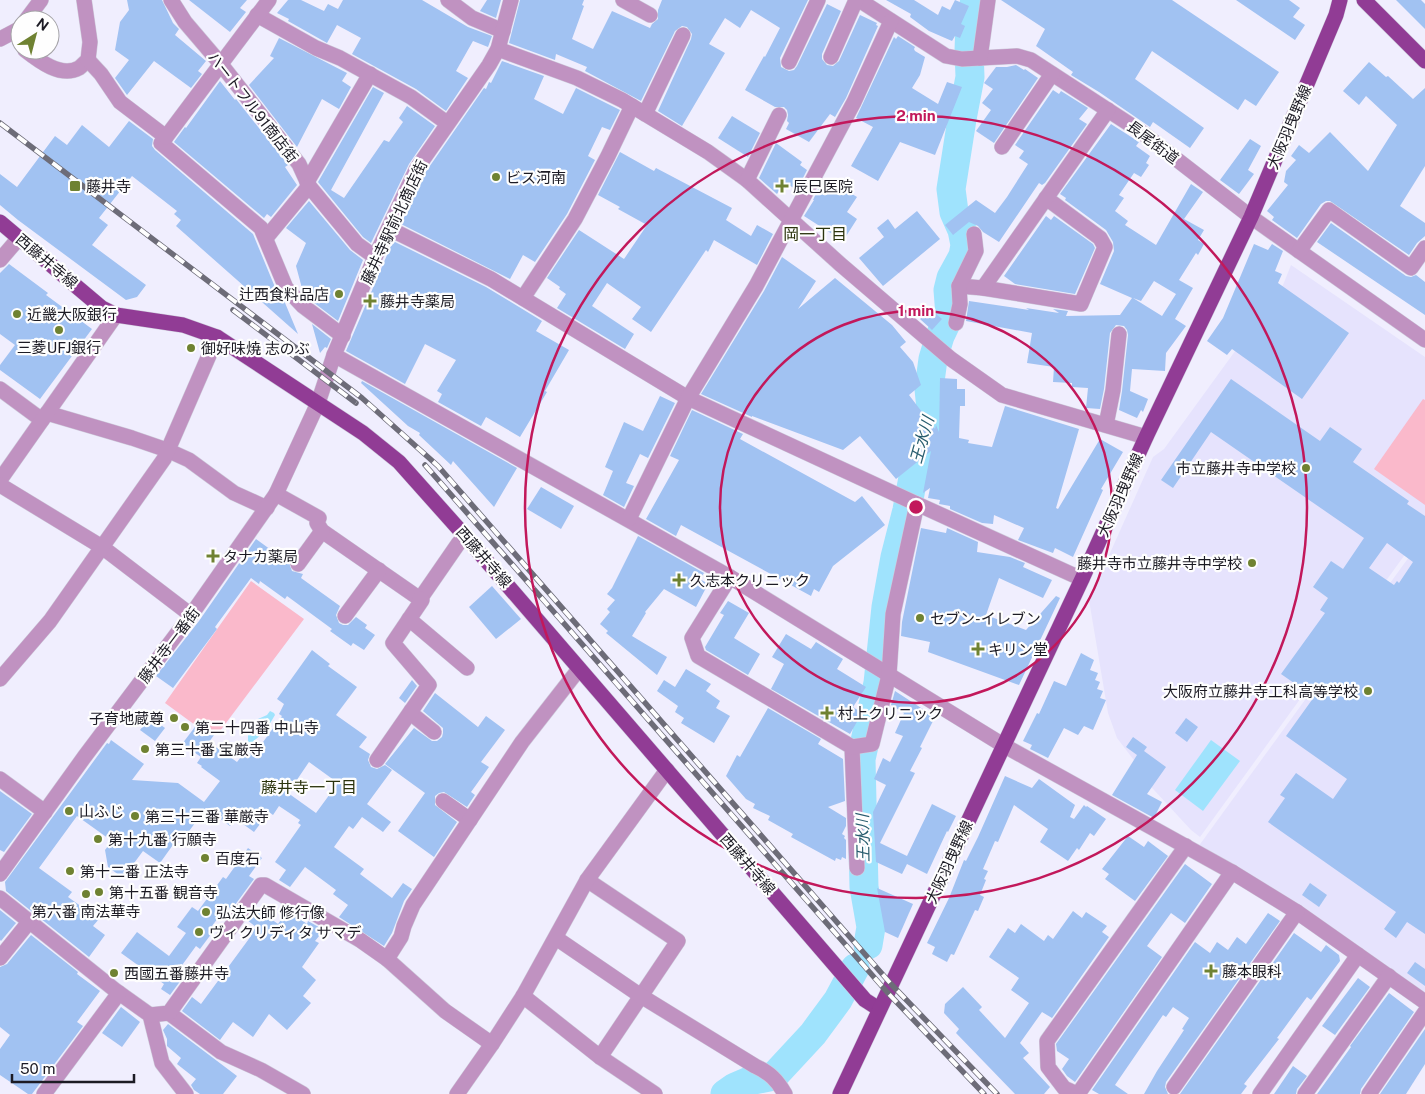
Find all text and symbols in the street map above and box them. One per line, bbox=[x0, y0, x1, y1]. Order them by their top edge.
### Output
north arrow bbox=[10, 10, 60, 60]
text: N bbox=[34, 15, 52, 34]
street label: ハートフル91商店街 bbox=[205, 48, 301, 166]
street label: 大阪羽曳野線 bbox=[1264, 82, 1314, 172]
text: 2 min bbox=[896, 107, 936, 124]
street label: 長尾街道 bbox=[1124, 117, 1182, 167]
street label: 藤井寺駅前北商店街 bbox=[358, 157, 430, 287]
place label: ビス河南 bbox=[506, 169, 566, 186]
marker: ビス河南 bbox=[490, 171, 502, 183]
place label: 藤井寺 bbox=[86, 178, 131, 195]
place label: 辰巳医院 bbox=[793, 178, 853, 195]
marker: 藤井寺 bbox=[68, 179, 82, 193]
marker: 辰巳医院 bbox=[775, 179, 789, 193]
district label: 岡一丁目 bbox=[783, 225, 847, 244]
street label: 西藤井寺線 bbox=[13, 230, 81, 292]
place label: 辻西食料品店 bbox=[239, 286, 329, 303]
marker: 辻西食料品店 bbox=[333, 288, 345, 300]
place label: 藤井寺薬局 bbox=[380, 293, 455, 310]
marker: 藤井寺薬局 bbox=[364, 295, 376, 307]
text: 1 min bbox=[898, 302, 934, 319]
place label: 近畿大阪銀行 bbox=[27, 306, 117, 323]
marker: 近畿大阪銀行 bbox=[11, 308, 23, 320]
marker: 三菱UFJ銀行 bbox=[53, 324, 65, 336]
place label: 三菱UFJ銀行 bbox=[17, 339, 101, 356]
place label: 御好味焼 志のぶ bbox=[201, 340, 310, 357]
marker: 御好味焼 志のぶ bbox=[185, 342, 197, 354]
water label: 王水川 bbox=[906, 412, 938, 466]
street label: 大阪羽曳野線 bbox=[1094, 450, 1146, 540]
place label: 市立藤井寺中学校 bbox=[1176, 460, 1296, 477]
marker: 市立藤井寺中学校 bbox=[1300, 462, 1312, 474]
centre of rings bbox=[907, 498, 925, 516]
street label: 西藤井寺線 bbox=[453, 523, 515, 591]
place label: タナカ薬局 bbox=[223, 548, 298, 565]
marker: タナカ薬局 bbox=[207, 550, 219, 562]
place label: 藤井寺市立藤井寺中学校 bbox=[1077, 555, 1242, 572]
marker: 藤井寺市立藤井寺中学校 bbox=[1246, 557, 1258, 569]
place label: 久志本クリニック bbox=[690, 572, 810, 589]
marker: 久志本クリニック bbox=[672, 573, 686, 587]
street label: 藤井寺一番街 bbox=[135, 604, 203, 686]
place label: セブン-イレブン bbox=[930, 610, 1041, 627]
marker: セブン-イレブン bbox=[914, 612, 926, 624]
place label: キリン堂 bbox=[988, 641, 1048, 658]
marker: キリン堂 bbox=[972, 643, 984, 655]
place label: 大阪府立藤井寺工科高等学校 bbox=[1163, 683, 1358, 700]
marker: 大阪府立藤井寺工科高等学校 bbox=[1362, 685, 1374, 697]
place label: 村上クリニック bbox=[838, 705, 943, 722]
marker: 村上クリニック bbox=[820, 706, 834, 720]
place label: 子育地蔵尊 bbox=[89, 710, 164, 727]
marker: 子育地蔵尊 bbox=[168, 712, 180, 724]
place label: 第二十四番 中山寺 bbox=[195, 719, 319, 736]
marker: 第二十四番 中山寺 bbox=[179, 721, 191, 733]
place label: 第三十番 宝厳寺 bbox=[155, 741, 264, 758]
marker: 第三十番 宝厳寺 bbox=[139, 743, 151, 755]
district label: 藤井寺一丁目 bbox=[261, 778, 357, 797]
place label: 山ふじ bbox=[79, 803, 124, 820]
marker: 山ふじ bbox=[63, 805, 75, 817]
place label: 第三十三番 華厳寺 bbox=[145, 808, 269, 825]
marker: 第三十三番 華厳寺 bbox=[129, 810, 141, 822]
water label: 王水川 bbox=[853, 812, 873, 862]
street label: 大阪羽曳野線 bbox=[922, 818, 976, 906]
street label: 西藤井寺線 bbox=[717, 830, 779, 898]
place label: 第十九番 行願寺 bbox=[108, 831, 217, 848]
marker: 第十九番 行願寺 bbox=[92, 833, 104, 845]
place label: 百度石 bbox=[215, 850, 260, 867]
marker: 百度石 bbox=[199, 852, 211, 864]
place label: 第十二番 正法寺 bbox=[80, 863, 189, 880]
marker: 第十二番 正法寺 bbox=[64, 865, 76, 877]
place label: 第十五番 観音寺 bbox=[109, 884, 218, 901]
marker: 第十五番 観音寺 bbox=[93, 886, 105, 898]
marker: 第六番 南法華寺 bbox=[80, 888, 92, 900]
place label: 第六番 南法華寺 bbox=[32, 903, 140, 920]
place label: 弘法大師 修行像 bbox=[216, 904, 325, 921]
marker: 弘法大師 修行像 bbox=[200, 906, 212, 918]
place label: ヴィクリディタ サマデ bbox=[209, 924, 362, 941]
marker: ヴィクリディタ サマデ bbox=[193, 926, 205, 938]
place label: 藤本眼科 bbox=[1222, 963, 1282, 980]
marker: 藤本眼科 bbox=[1204, 964, 1218, 978]
place label: 西國五番藤井寺 bbox=[124, 965, 229, 982]
marker: 西國五番藤井寺 bbox=[108, 967, 120, 979]
scale bar bbox=[12, 1052, 135, 1084]
text: 50 m bbox=[20, 1060, 55, 1077]

